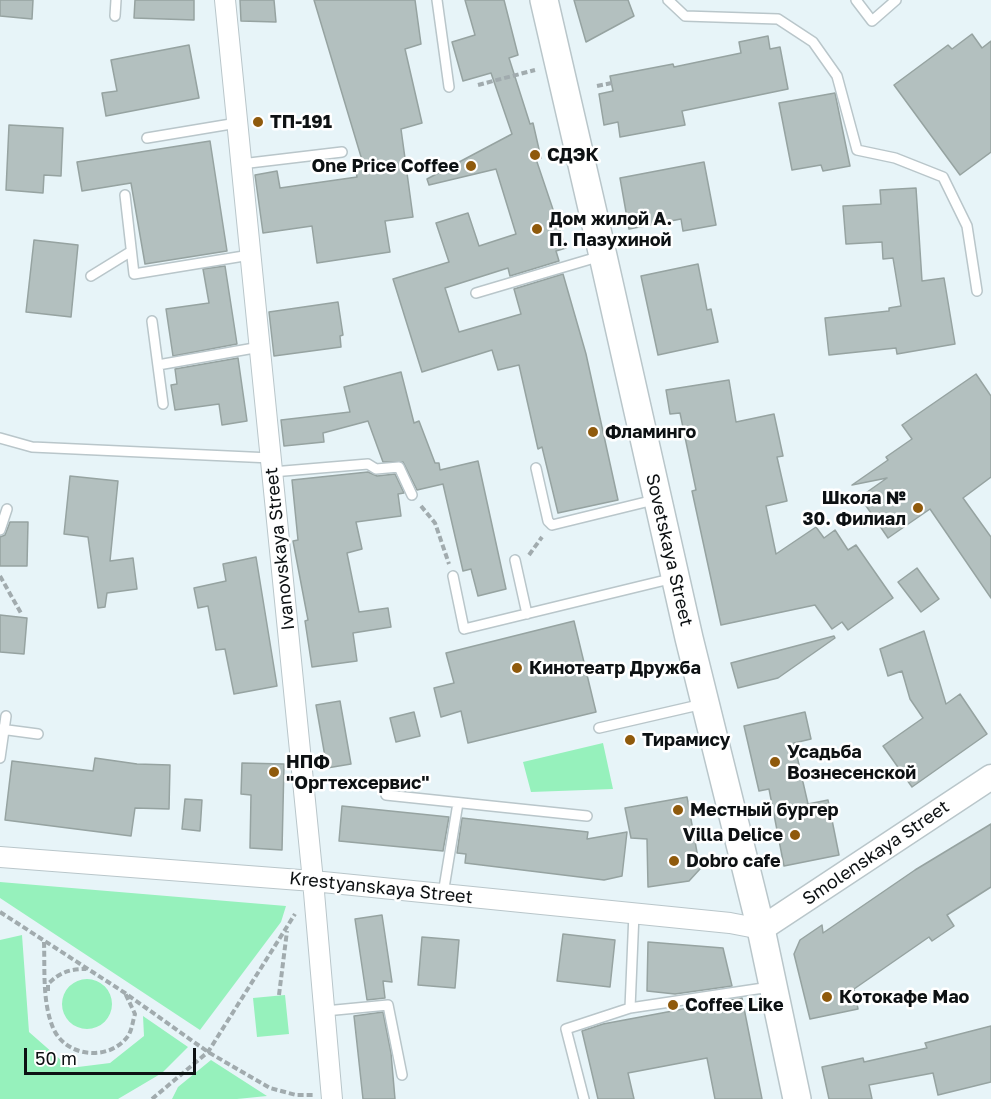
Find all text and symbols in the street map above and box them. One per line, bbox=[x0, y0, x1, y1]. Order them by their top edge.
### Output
place label: ТП-191 bbox=[270, 111, 332, 133]
marker: ТП-191 bbox=[251, 115, 265, 129]
place label: СДЭК bbox=[547, 144, 599, 166]
marker: СДЭК bbox=[528, 148, 542, 162]
place label: One Price Coffee bbox=[312, 155, 459, 177]
marker: One Price Coffee bbox=[464, 159, 478, 173]
place label: Дом жилой А. П. Пазухиной bbox=[549, 208, 672, 250]
marker: Дом жилой А. П. Пазухиной bbox=[530, 222, 544, 236]
place label: Фламинго bbox=[605, 421, 696, 443]
marker: Фламинго bbox=[586, 425, 600, 439]
street label: Ivanovskaya Street bbox=[261, 466, 299, 632]
street label: Sovetskaya Street bbox=[641, 471, 697, 629]
place label: Школа № 30. Филиал bbox=[802, 487, 906, 530]
marker: Школа № 30. Филиал bbox=[911, 501, 925, 515]
place label: Кинотеатр Дружба bbox=[529, 657, 701, 679]
marker: Кинотеатр Дружба bbox=[510, 661, 524, 675]
place label: Тирамису bbox=[642, 729, 730, 751]
marker: Тирамису bbox=[623, 733, 637, 747]
place label: Усадьба Вознесенской bbox=[787, 741, 916, 783]
place label: НПФ "Оргтехсервис" bbox=[286, 751, 429, 794]
marker: Усадьба Вознесенской bbox=[768, 755, 782, 769]
marker: НПФ "Оргтехсервис" bbox=[267, 765, 281, 779]
street label: Smolenskaya Street bbox=[799, 796, 953, 910]
place label: Местный бургер bbox=[690, 799, 839, 821]
marker: Местный бургер bbox=[671, 803, 685, 817]
place label: Villa Delice bbox=[683, 824, 783, 846]
marker: Villa Delice bbox=[788, 828, 802, 842]
place label: Dobro cafe bbox=[686, 850, 781, 872]
marker: Dobro cafe bbox=[667, 854, 681, 868]
street label: Krestyanskaya Street bbox=[288, 868, 474, 908]
place label: Котокафе Мао bbox=[839, 986, 969, 1008]
marker: Котокафе Мао bbox=[820, 990, 834, 1004]
place label: Coffee Like bbox=[685, 994, 784, 1016]
marker: Coffee Like bbox=[666, 998, 680, 1012]
scale bar bbox=[27, 1036, 200, 1074]
text: 50 m bbox=[35, 1047, 77, 1069]

